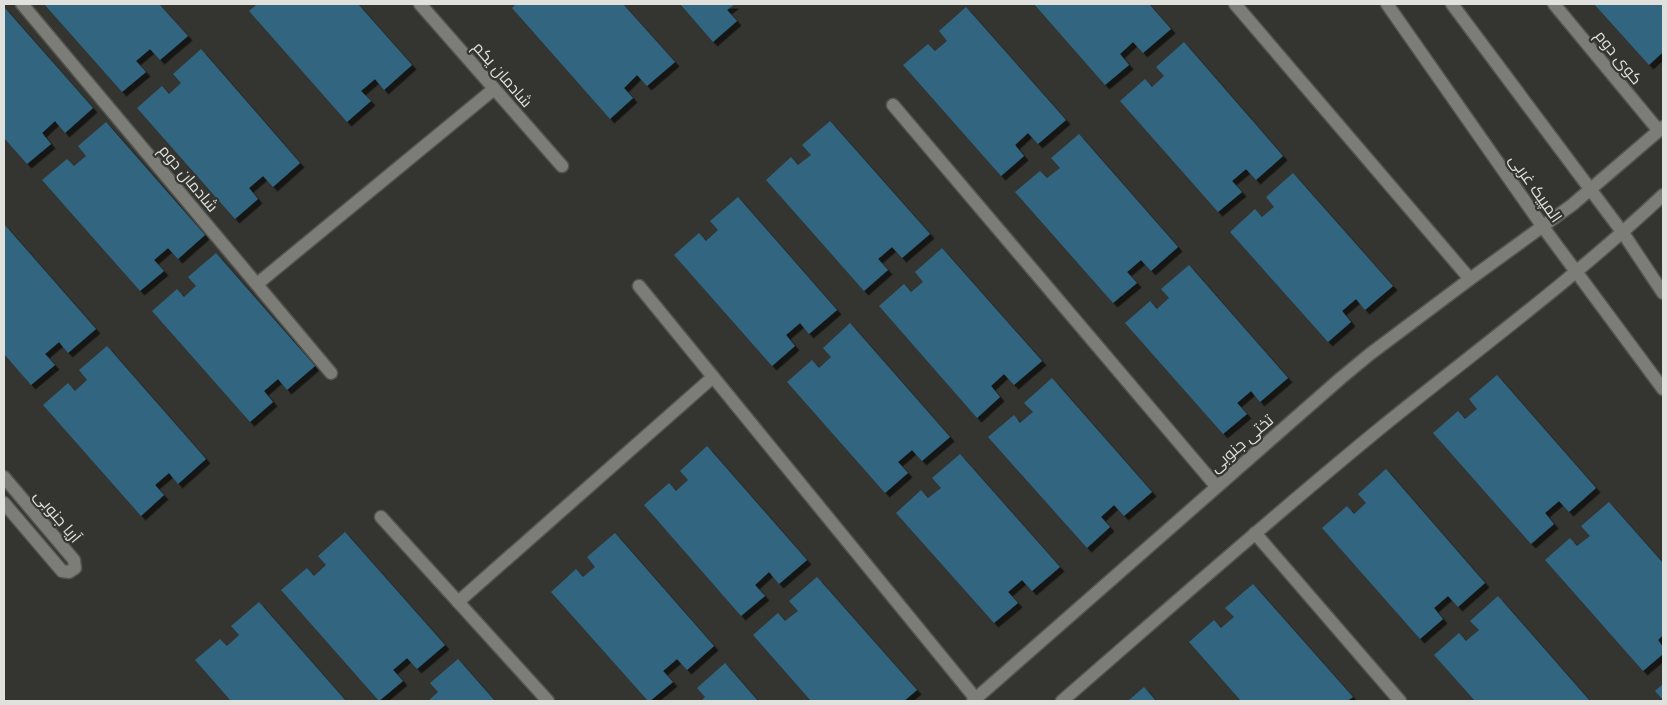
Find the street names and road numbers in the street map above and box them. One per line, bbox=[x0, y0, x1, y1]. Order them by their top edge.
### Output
street label: کوی دوم bbox=[1589, 26, 1647, 89]
street label: شادمان یکم bbox=[467, 37, 537, 112]
street label: شادمان دوم bbox=[153, 140, 223, 217]
street label: المپیک غربی bbox=[1504, 150, 1567, 227]
street label: تختی جنوبی bbox=[1205, 409, 1279, 478]
street label: آریا جنوبی bbox=[29, 485, 86, 548]

